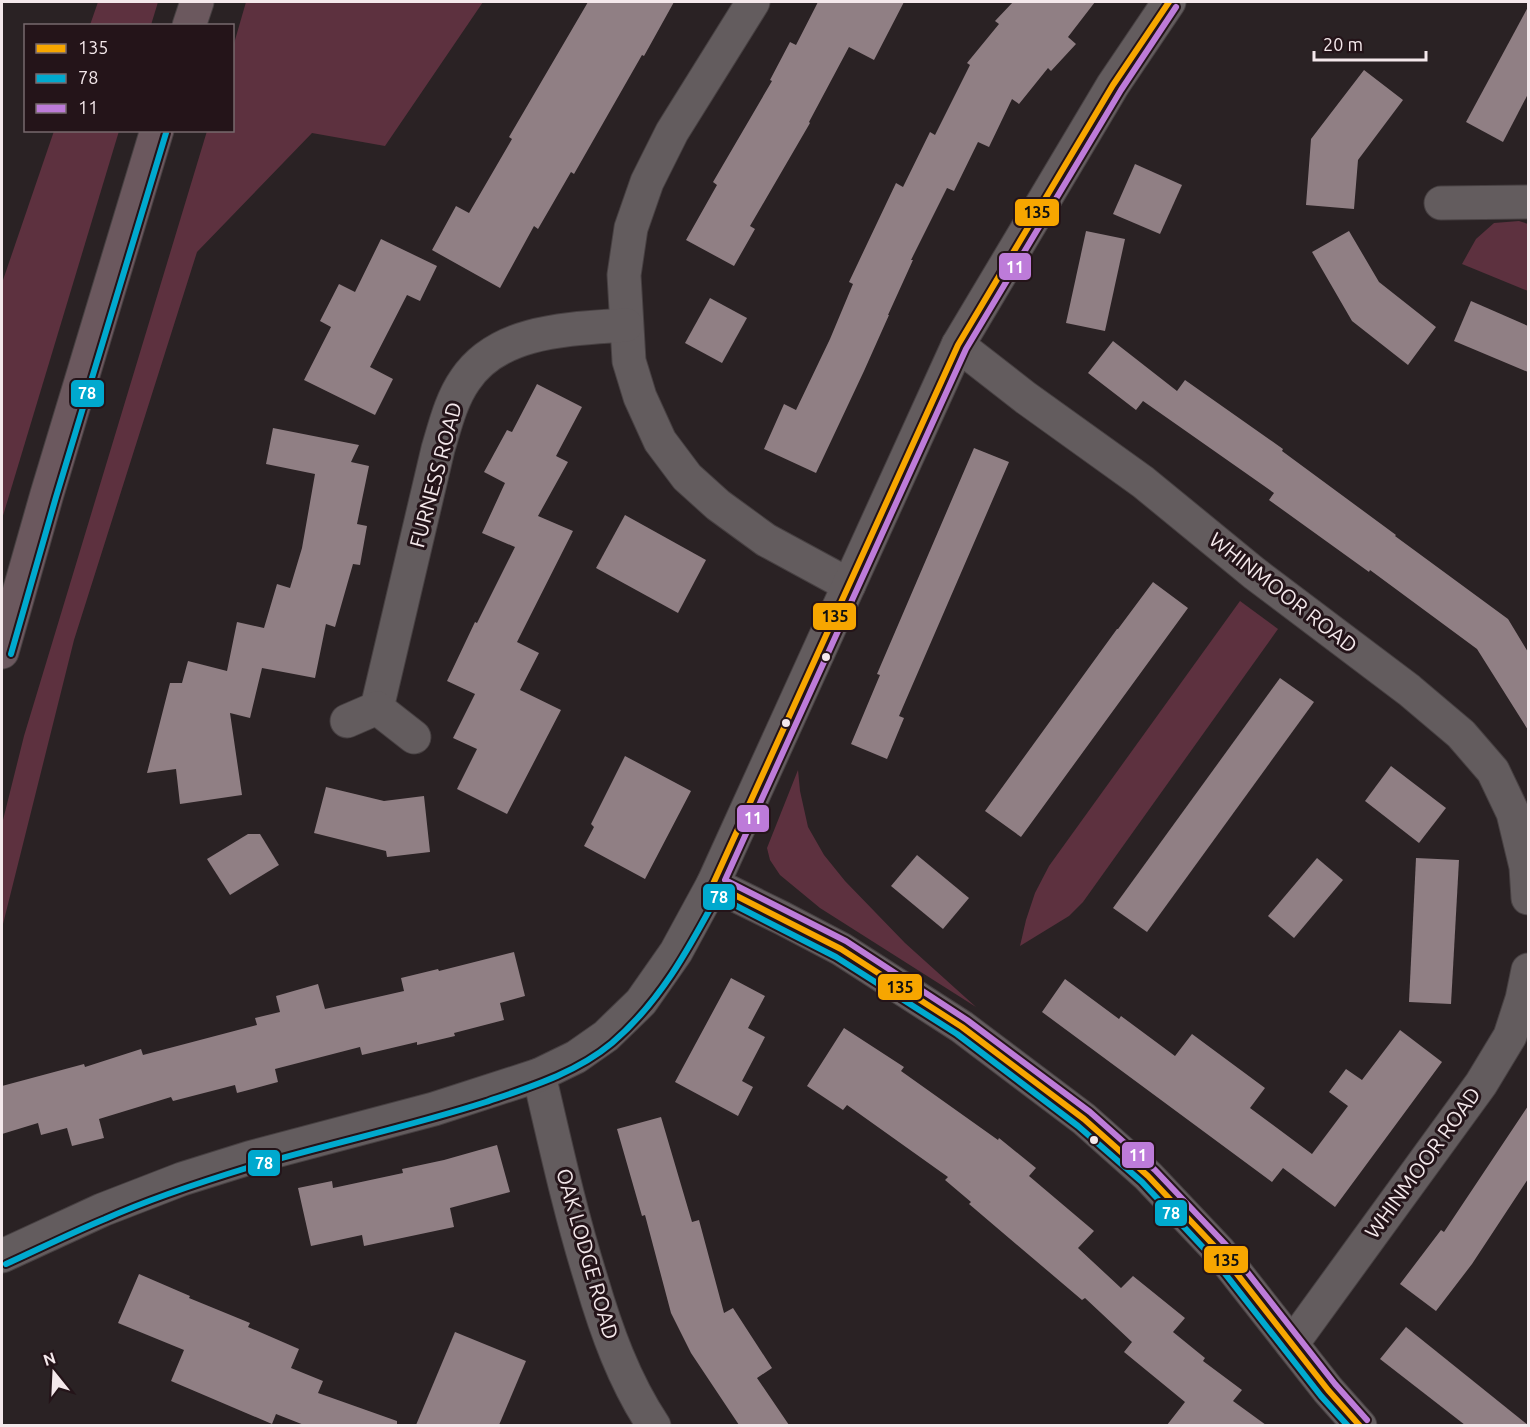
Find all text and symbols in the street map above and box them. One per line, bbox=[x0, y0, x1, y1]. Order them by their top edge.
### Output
legend bbox=[24, 24, 234, 132]
scale bar bbox=[1314, 24, 1426, 62]
text: 20 m bbox=[1323, 34, 1363, 54]
text: 135 bbox=[78, 37, 108, 57]
text: 78 bbox=[78, 67, 98, 87]
text: 11 bbox=[78, 97, 98, 117]
line badge: 135 bbox=[1014, 198, 1060, 227]
text: 135 bbox=[1023, 203, 1051, 221]
line badge: 11 bbox=[998, 252, 1032, 281]
text: 11 bbox=[1006, 258, 1024, 276]
line badge: 78 bbox=[70, 379, 105, 408]
text: 78 bbox=[78, 384, 96, 402]
street label: FURNESS ROAD bbox=[404, 399, 466, 550]
street label: WHINMOOR ROAD bbox=[1205, 527, 1362, 657]
line badge: 135 bbox=[812, 602, 857, 631]
text: 135 bbox=[821, 607, 849, 625]
unlabelled marker bbox=[820, 651, 832, 663]
unlabelled marker bbox=[780, 717, 792, 729]
line badge: 11 bbox=[736, 804, 770, 833]
text: 11 bbox=[744, 809, 762, 827]
line badge: 78 bbox=[702, 883, 736, 911]
text: 78 bbox=[710, 888, 728, 906]
line badge: 135 bbox=[877, 973, 923, 1001]
text: 135 bbox=[886, 978, 914, 996]
street label: WHINMOOR ROAD bbox=[1359, 1082, 1485, 1243]
unlabelled marker bbox=[1088, 1134, 1100, 1146]
line badge: 11 bbox=[1121, 1141, 1155, 1169]
text: 11 bbox=[1129, 1146, 1147, 1164]
line badge: 78 bbox=[247, 1149, 281, 1177]
text: 78 bbox=[255, 1154, 273, 1172]
street label: OAK LODGE ROAD bbox=[552, 1166, 624, 1342]
line badge: 78 bbox=[1154, 1199, 1188, 1227]
text: 78 bbox=[1162, 1204, 1180, 1222]
line badge: 135 bbox=[1203, 1245, 1249, 1274]
text: 135 bbox=[1212, 1251, 1240, 1269]
north arrow bbox=[24, 1343, 84, 1403]
text: N bbox=[41, 1348, 58, 1369]

